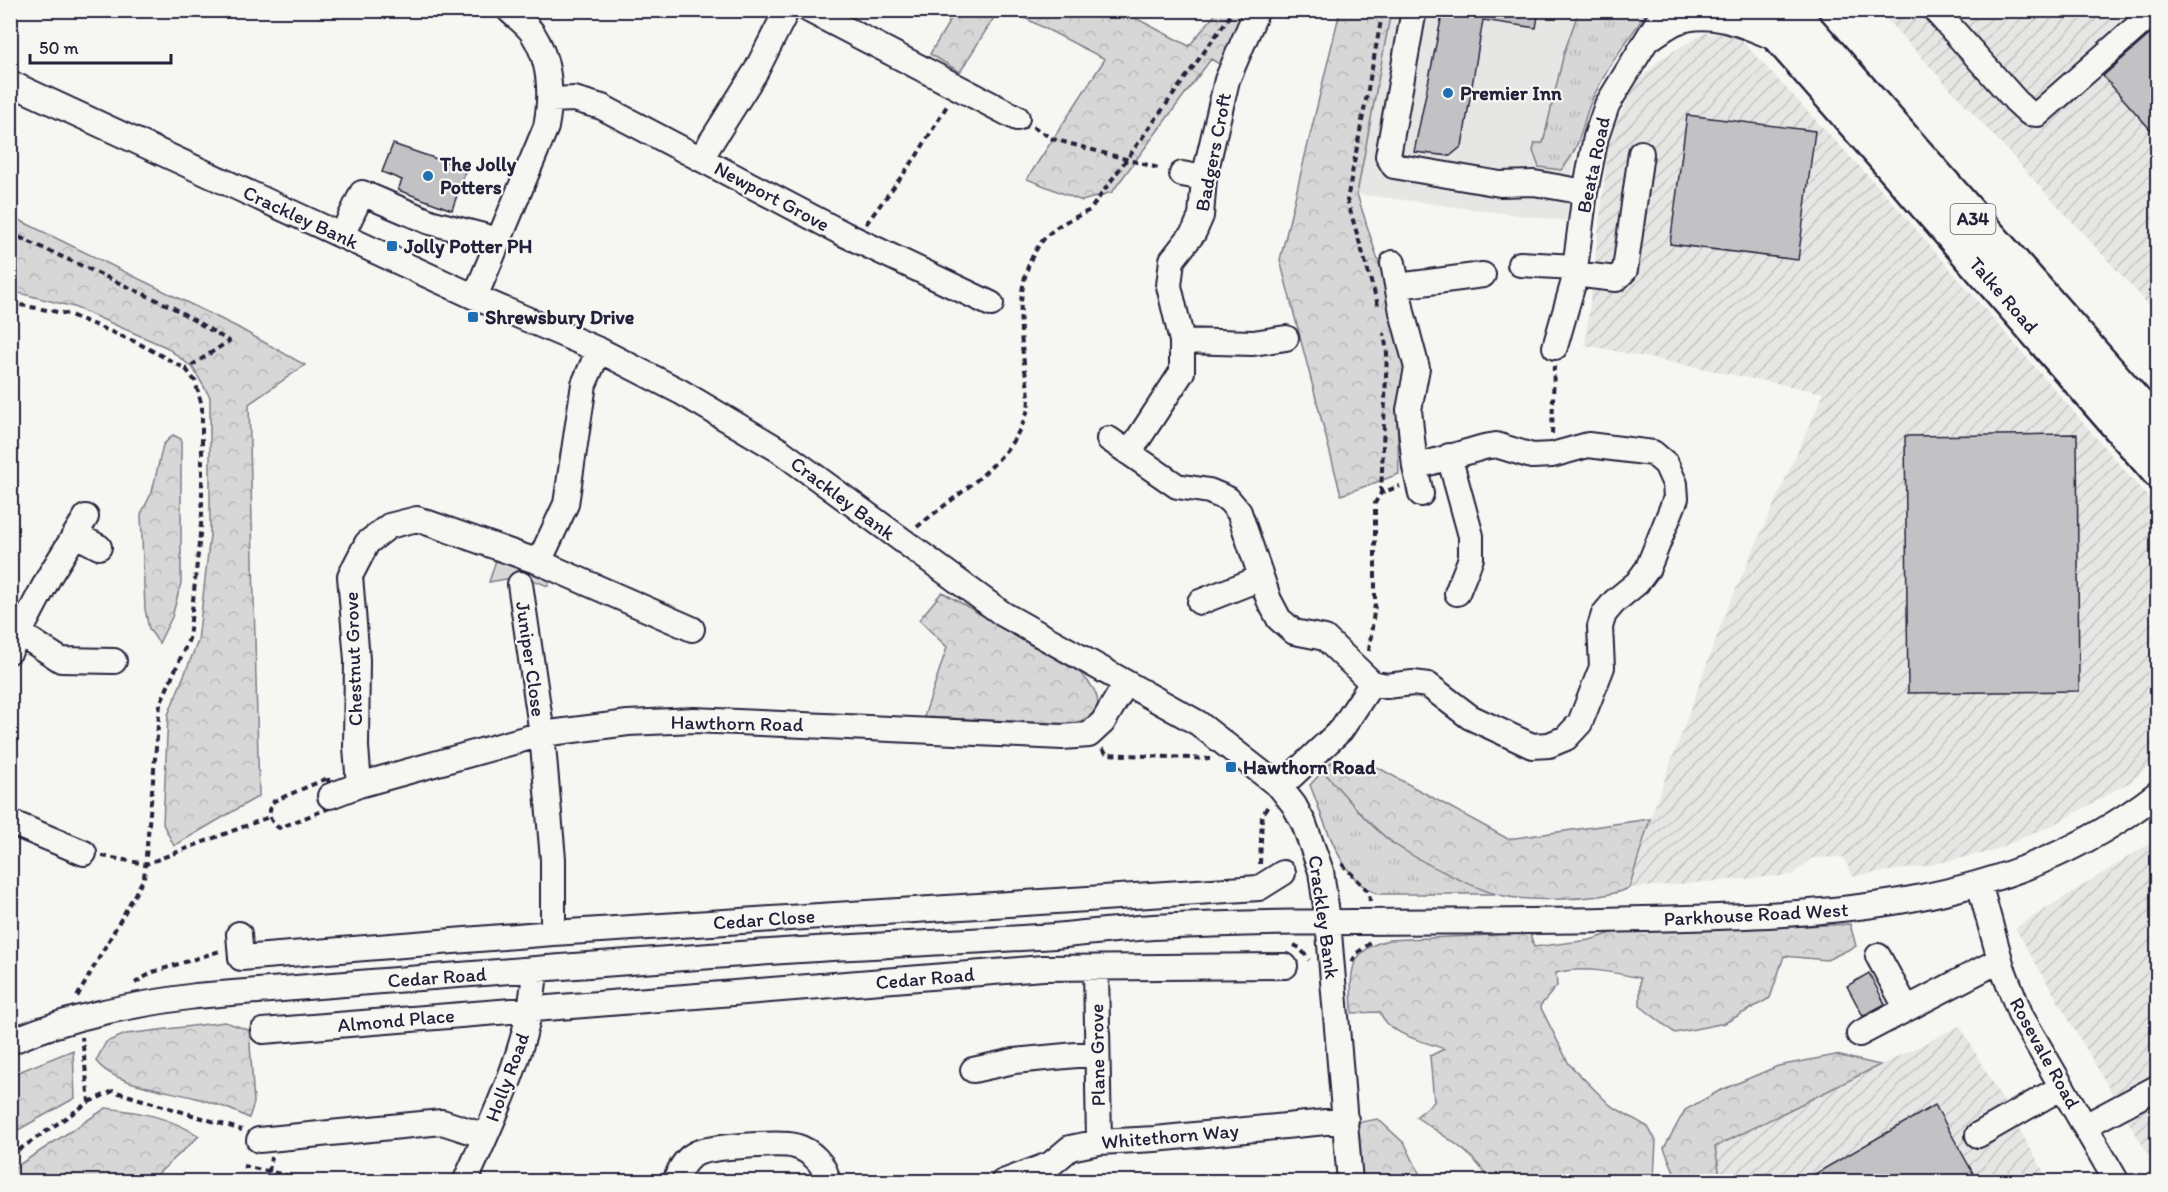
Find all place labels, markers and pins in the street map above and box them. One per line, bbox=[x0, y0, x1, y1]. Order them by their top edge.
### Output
place label: Premier Inn bbox=[1460, 81, 1562, 105]
marker: Premier Inn bbox=[1441, 86, 1455, 100]
place label: The Jolly Potters bbox=[439, 152, 517, 199]
marker: The Jolly Potters bbox=[421, 169, 435, 183]
place label: Jolly Potter PH bbox=[403, 234, 532, 259]
marker: Jolly Potter PH bbox=[385, 239, 399, 253]
place label: Shrewsbury Drive bbox=[485, 305, 635, 330]
marker: Shrewsbury Drive bbox=[466, 310, 480, 324]
place label: Hawthorn Road bbox=[1243, 755, 1376, 779]
marker: Hawthorn Road bbox=[1224, 760, 1238, 774]

